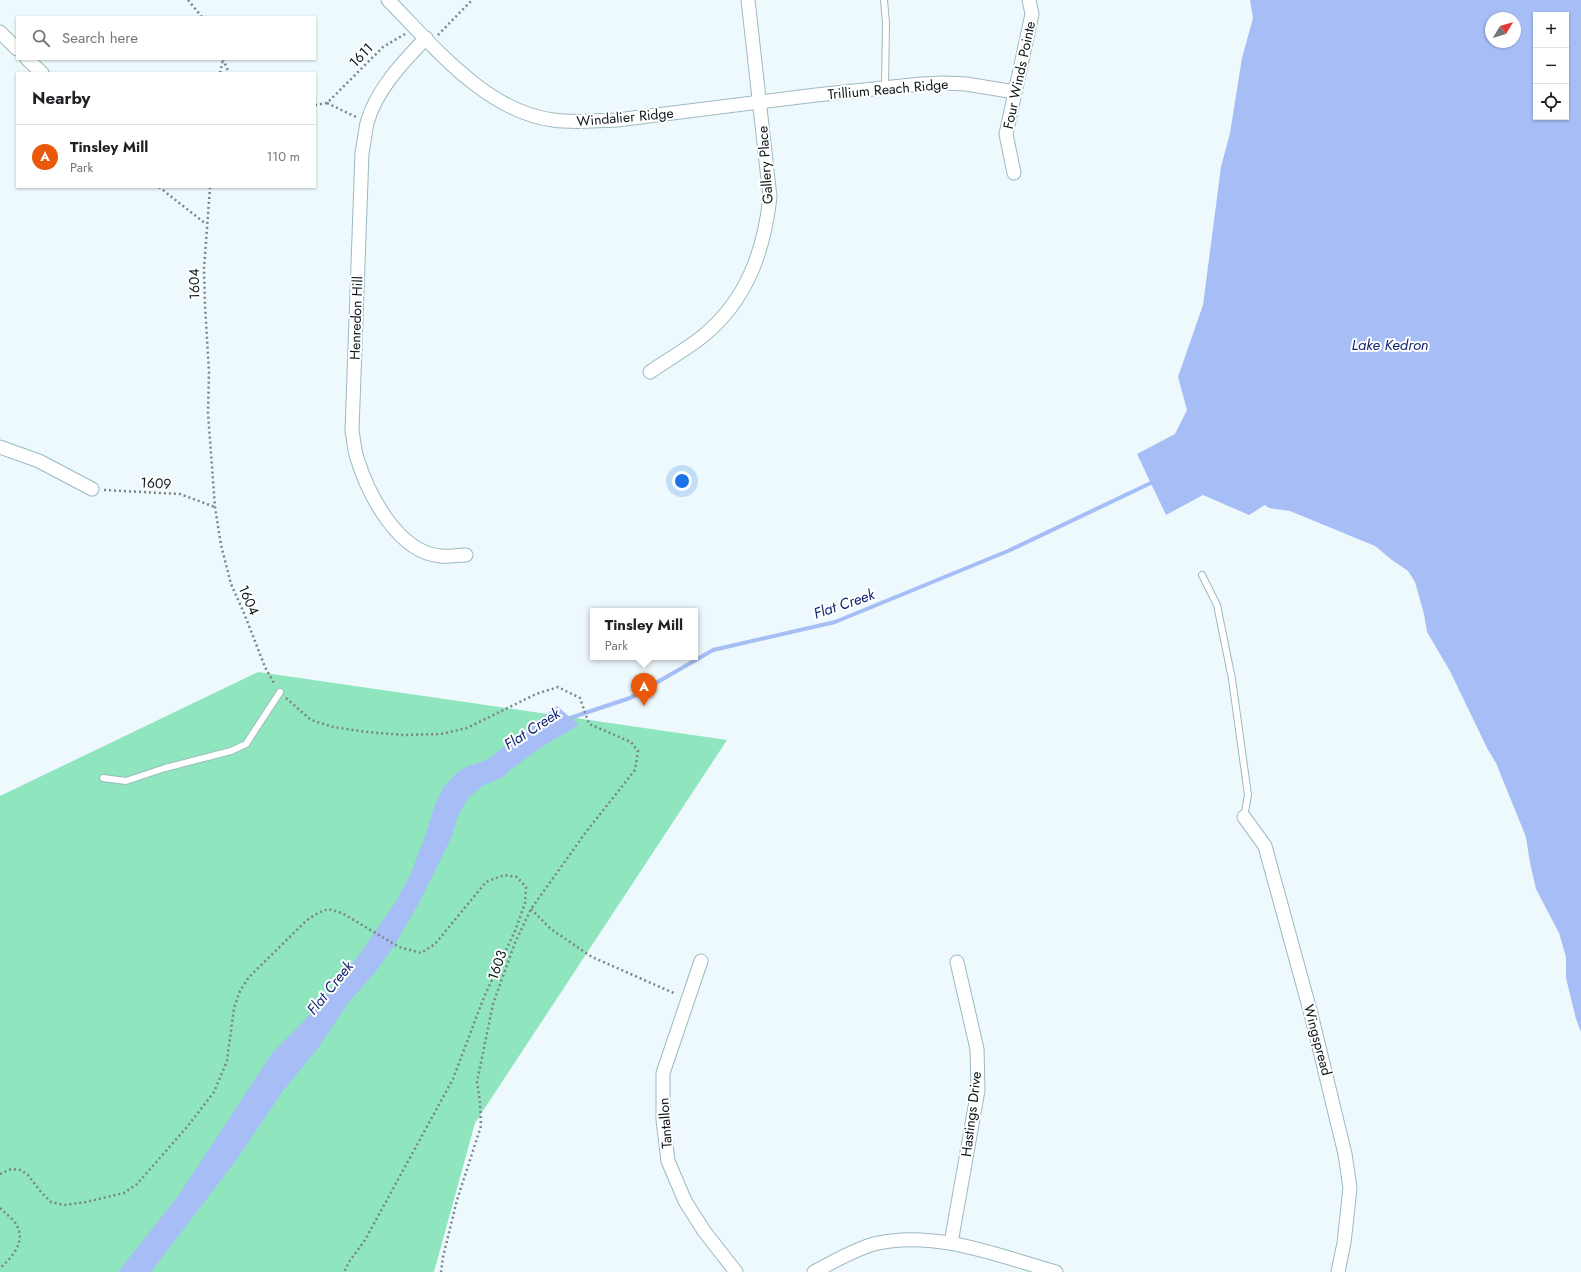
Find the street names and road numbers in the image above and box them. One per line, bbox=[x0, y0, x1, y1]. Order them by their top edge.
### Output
street label: Four Winds Pointe bbox=[998, 19, 1040, 131]
street label: 1611 bbox=[344, 38, 378, 72]
street label: Trillium Reach Ridge bbox=[827, 74, 949, 104]
street label: Windalier Ridge bbox=[576, 103, 674, 131]
street label: Gallery Place bbox=[752, 125, 778, 205]
street label: 1604 bbox=[184, 268, 204, 300]
street label: Henredon Hill bbox=[345, 276, 367, 360]
street label: 1609 bbox=[140, 472, 172, 494]
street label: 1604 bbox=[234, 582, 264, 618]
street label: 1603 bbox=[483, 947, 512, 983]
street label: Wingspread bbox=[1299, 1002, 1337, 1078]
street label: Hastings Drive bbox=[956, 1070, 986, 1158]
street label: Tantallon bbox=[653, 1097, 677, 1149]

